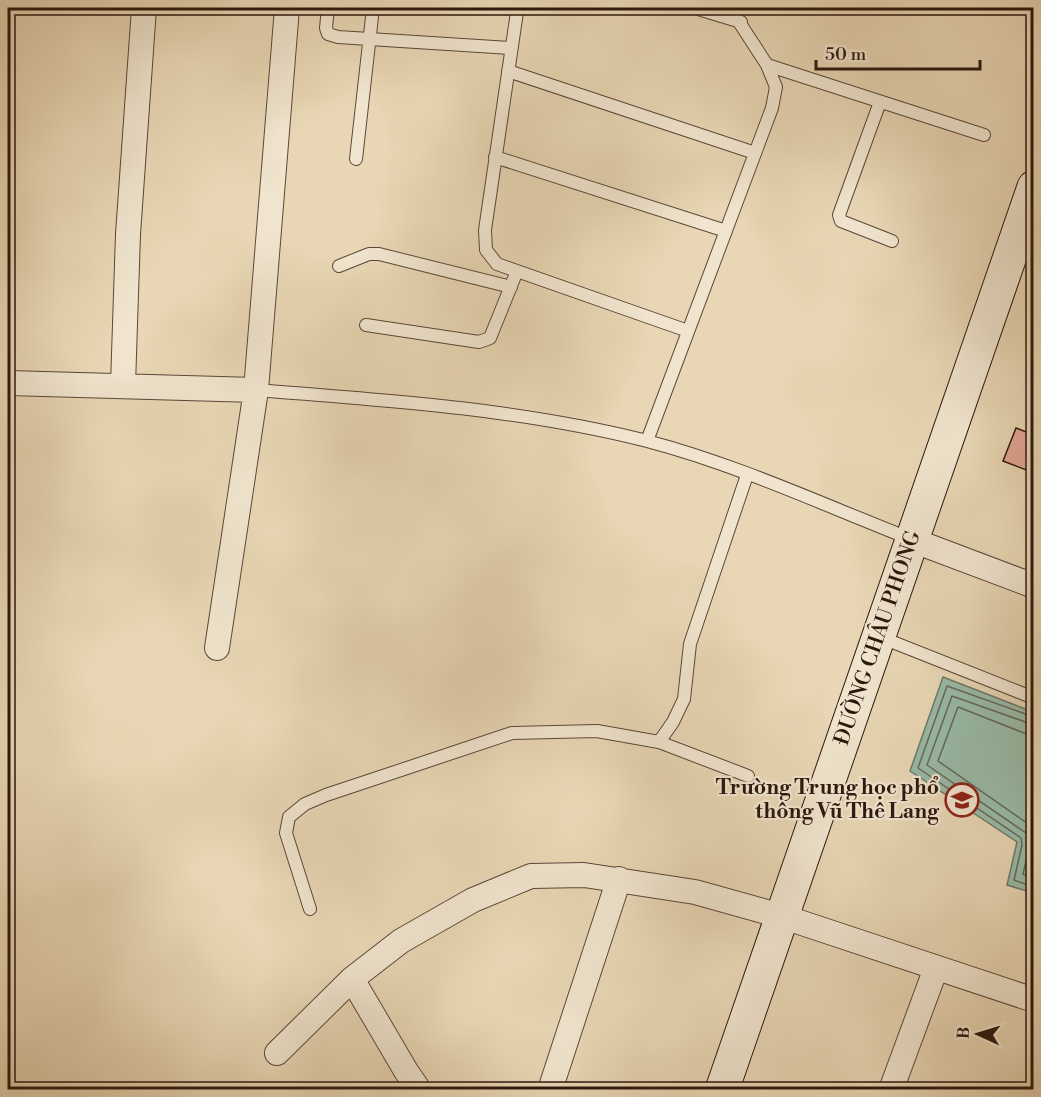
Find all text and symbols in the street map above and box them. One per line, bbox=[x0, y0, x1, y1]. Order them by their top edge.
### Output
scale bar bbox=[816, 33, 980, 71]
text: 50 m bbox=[825, 43, 867, 66]
street label: ĐƯỜNG CHÂU PHONG bbox=[826, 526, 927, 749]
place label: Trường Trung học phổ thông Vũ Thê Lang bbox=[716, 775, 940, 825]
school or university icon: Trường Trung học phổ thông Vũ Thê Lang bbox=[944, 782, 980, 818]
north arrow bbox=[948, 1004, 1008, 1064]
text: B bbox=[954, 1026, 974, 1040]

